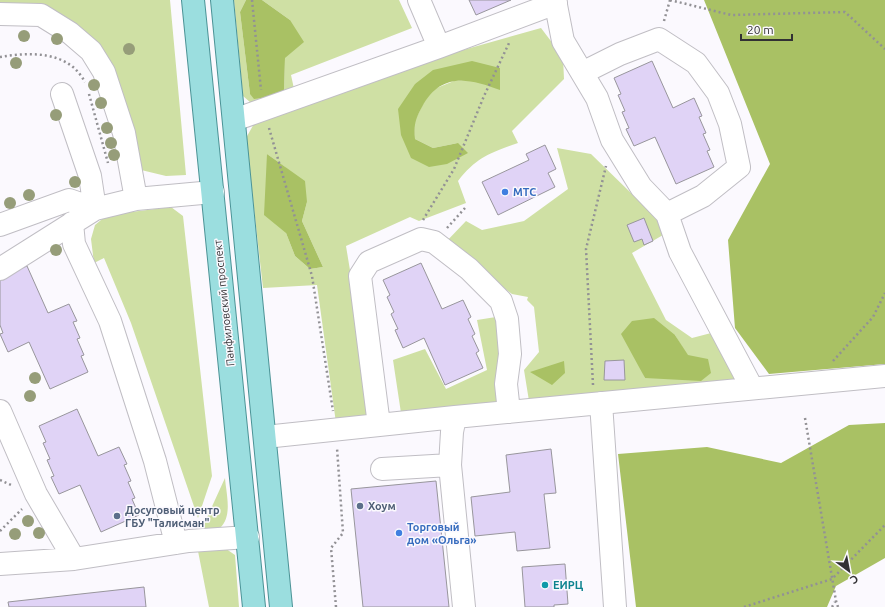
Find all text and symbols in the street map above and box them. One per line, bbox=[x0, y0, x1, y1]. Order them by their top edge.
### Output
scale bar bbox=[741, 16, 792, 42]
text: 20 m bbox=[747, 23, 774, 36]
place label: МТС bbox=[513, 186, 536, 198]
marker: МТС bbox=[500, 187, 510, 197]
street label: Панфиловский проспект bbox=[211, 239, 237, 367]
place label: Хоум bbox=[368, 500, 396, 512]
marker: Хоум bbox=[355, 501, 365, 511]
place label: Досуговый центр ГБУ "Талисман" bbox=[125, 504, 220, 529]
marker: Досуговый центр ГБУ "Талисман" bbox=[112, 511, 122, 521]
place label: Торговый дом «Ольга» bbox=[407, 521, 476, 546]
marker: Торговый дом «Ольга» bbox=[394, 528, 404, 538]
north arrow bbox=[829, 551, 869, 591]
text: С bbox=[848, 573, 860, 586]
place label: ЕИРЦ bbox=[553, 579, 584, 591]
marker: ЕИРЦ bbox=[540, 580, 550, 590]

